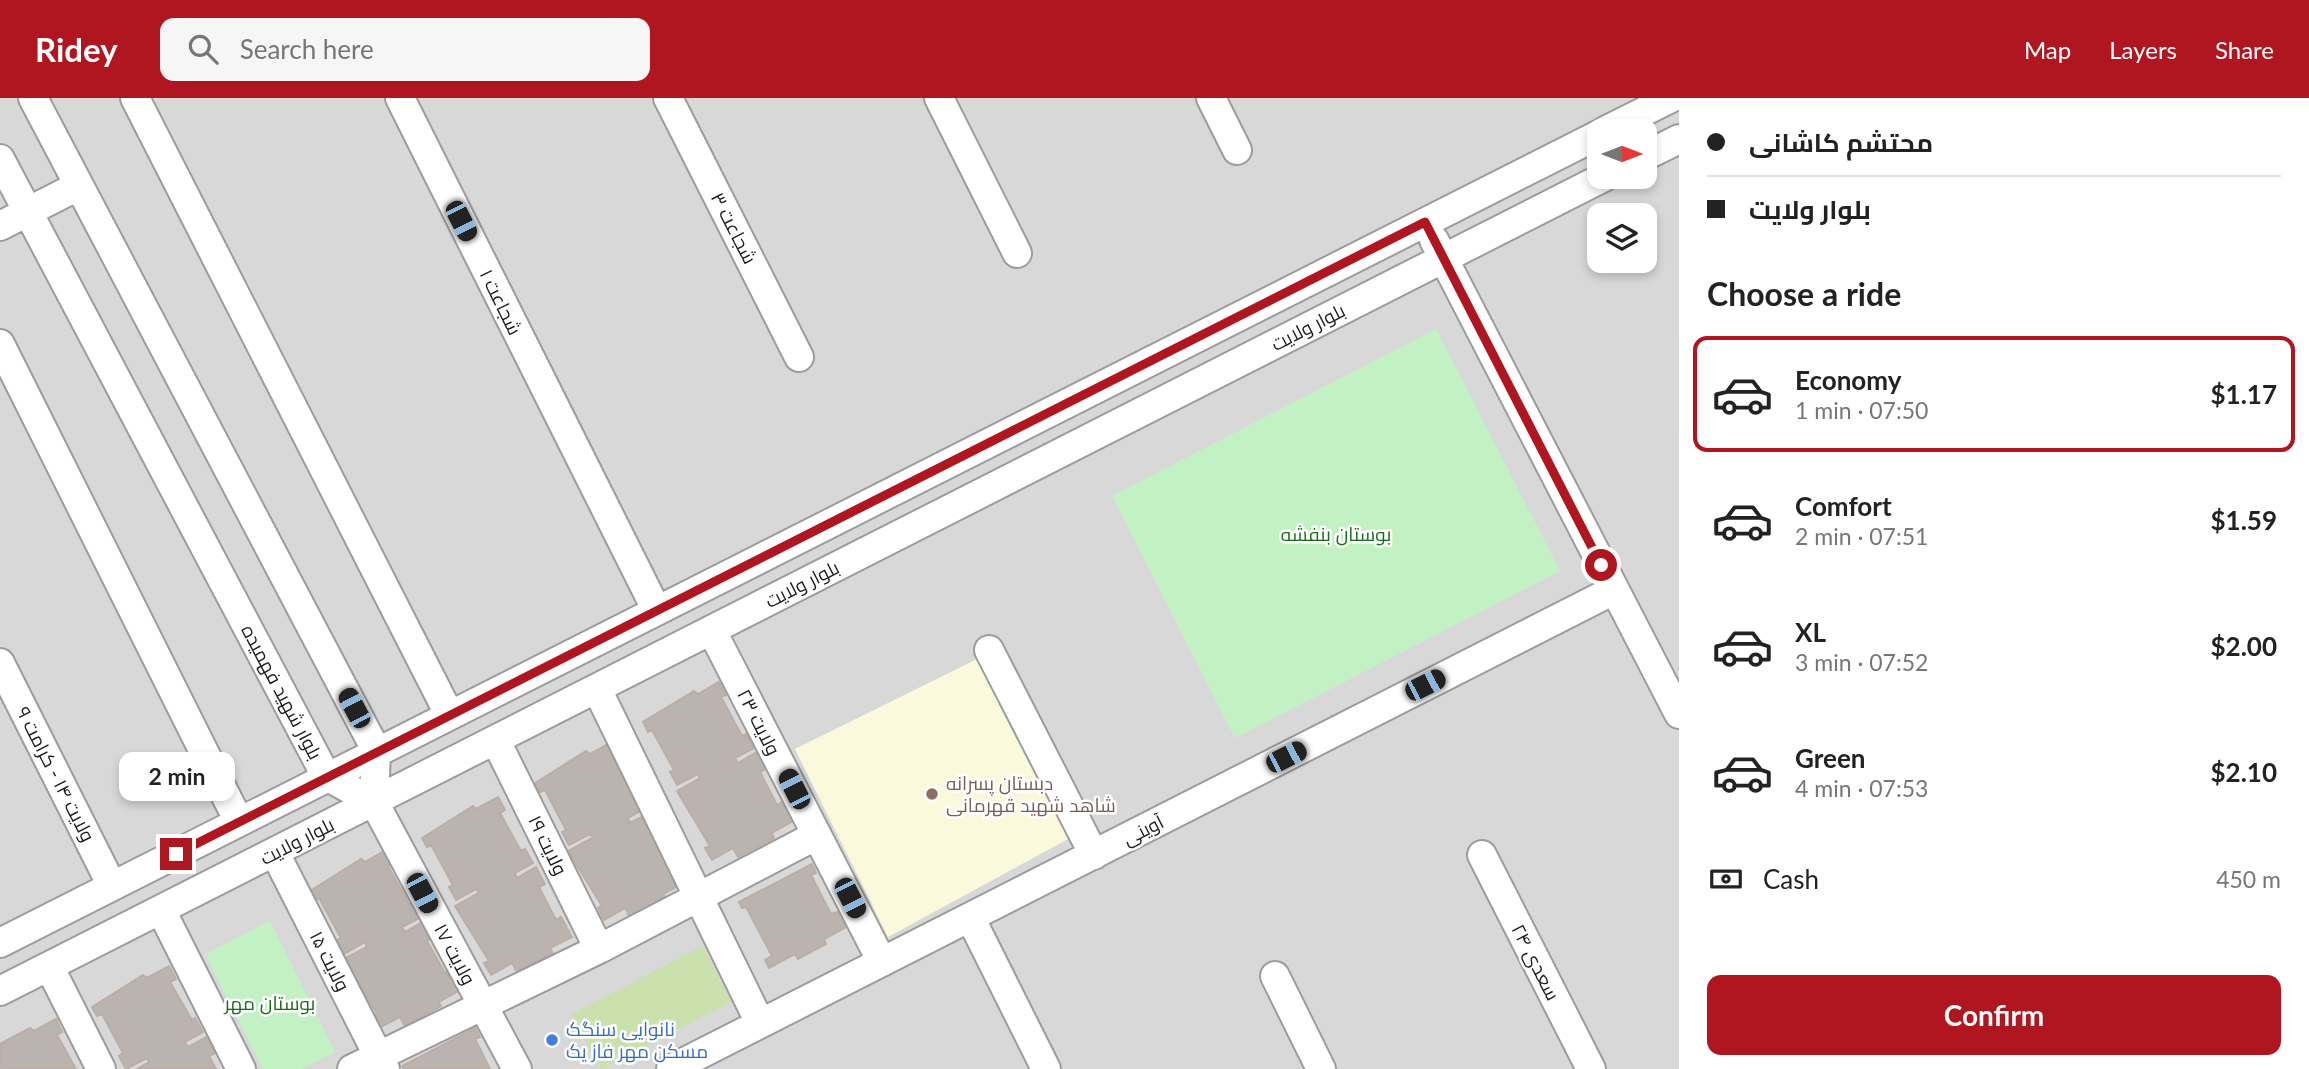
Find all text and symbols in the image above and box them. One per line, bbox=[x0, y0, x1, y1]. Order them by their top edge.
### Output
search box bbox=[160, 18, 650, 81]
text: Ridey bbox=[35, 29, 118, 69]
icon: search bbox=[184, 30, 222, 68]
text: Search here bbox=[240, 33, 374, 65]
text: Map bbox=[2024, 35, 2071, 64]
text: Layers bbox=[2109, 35, 2177, 64]
text: Share bbox=[2215, 35, 2274, 64]
north arrow bbox=[1587, 119, 1657, 189]
map controls bbox=[1587, 119, 1657, 273]
text: محتشم کاشانی bbox=[1749, 126, 1933, 158]
street label: شجاعت ۳ bbox=[707, 188, 762, 267]
text: بلوار ولایت bbox=[1749, 193, 1871, 225]
car bbox=[443, 198, 480, 244]
button: layers bbox=[1587, 203, 1657, 273]
street label: شجاعت ۱ bbox=[476, 265, 527, 338]
text: Choose a ride bbox=[1707, 274, 1901, 313]
street label: بلوار ولایت bbox=[1267, 298, 1349, 356]
icon: car bbox=[1711, 363, 1774, 426]
text: Economy bbox=[1795, 364, 1901, 396]
text: $1.17 bbox=[2211, 378, 2277, 410]
text: 1 min · 07:50 bbox=[1795, 396, 1928, 424]
icon: car bbox=[1711, 489, 1774, 552]
text: Comfort bbox=[1795, 490, 1892, 522]
text: $1.59 bbox=[2211, 504, 2277, 536]
park label: بوستان بنفشه bbox=[1281, 522, 1391, 546]
text: 2 min · 07:51 bbox=[1795, 522, 1928, 550]
route start bbox=[1585, 549, 1617, 581]
street label: بلوار ولایت bbox=[761, 555, 843, 613]
icon: car bbox=[1711, 615, 1774, 678]
text: XL bbox=[1795, 616, 1826, 648]
street label: بلوار شهید فهمیده bbox=[236, 620, 328, 764]
text: $2.00 bbox=[2211, 630, 2277, 662]
text: 3 min · 07:52 bbox=[1795, 648, 1928, 676]
car bbox=[1402, 666, 1449, 704]
car bbox=[335, 685, 374, 731]
street label: ولایت ۲۳ bbox=[732, 685, 786, 759]
street label: ولایت ۱۴ - کرامت ۹ bbox=[12, 702, 100, 846]
car bbox=[1263, 738, 1310, 776]
icon: car bbox=[1711, 741, 1774, 804]
text: Green bbox=[1795, 742, 1865, 774]
callout: 2 min bbox=[118, 752, 234, 802]
text: $2.10 bbox=[2211, 756, 2277, 788]
text: 2 min bbox=[148, 762, 206, 790]
car bbox=[776, 766, 813, 812]
place label: دبستان پسرانه شاهد شهید قهرمانی bbox=[946, 771, 1116, 817]
text: 4 min · 07:53 bbox=[1795, 774, 1928, 802]
marker: دبستان پسرانه شاهد شهید قهرمانی bbox=[924, 786, 940, 802]
street label: آوینی bbox=[1118, 810, 1168, 850]
street label: ولایت ۱۹ bbox=[523, 811, 573, 879]
street label: بلوار ولایت bbox=[256, 812, 338, 870]
route end bbox=[160, 838, 192, 870]
icon: cash bbox=[1707, 860, 1745, 898]
text: Cash bbox=[1763, 863, 1819, 895]
text: 450 m bbox=[2216, 865, 2281, 893]
car bbox=[403, 870, 442, 916]
car bbox=[832, 875, 869, 921]
street label: ولایت ۱۷ bbox=[429, 919, 481, 989]
street label: سعدی ۲۴ bbox=[1507, 920, 1565, 1004]
street label: ولایت ۱۵ bbox=[305, 927, 355, 995]
button: Confirm bbox=[1707, 975, 2281, 1055]
park label: بوستان مهر bbox=[224, 991, 315, 1015]
place label: نانوایی سنگک مسکن مهر فاز یک bbox=[566, 1017, 708, 1063]
marker: نانوایی سنگک مسکن مهر فاز یک bbox=[544, 1032, 560, 1048]

